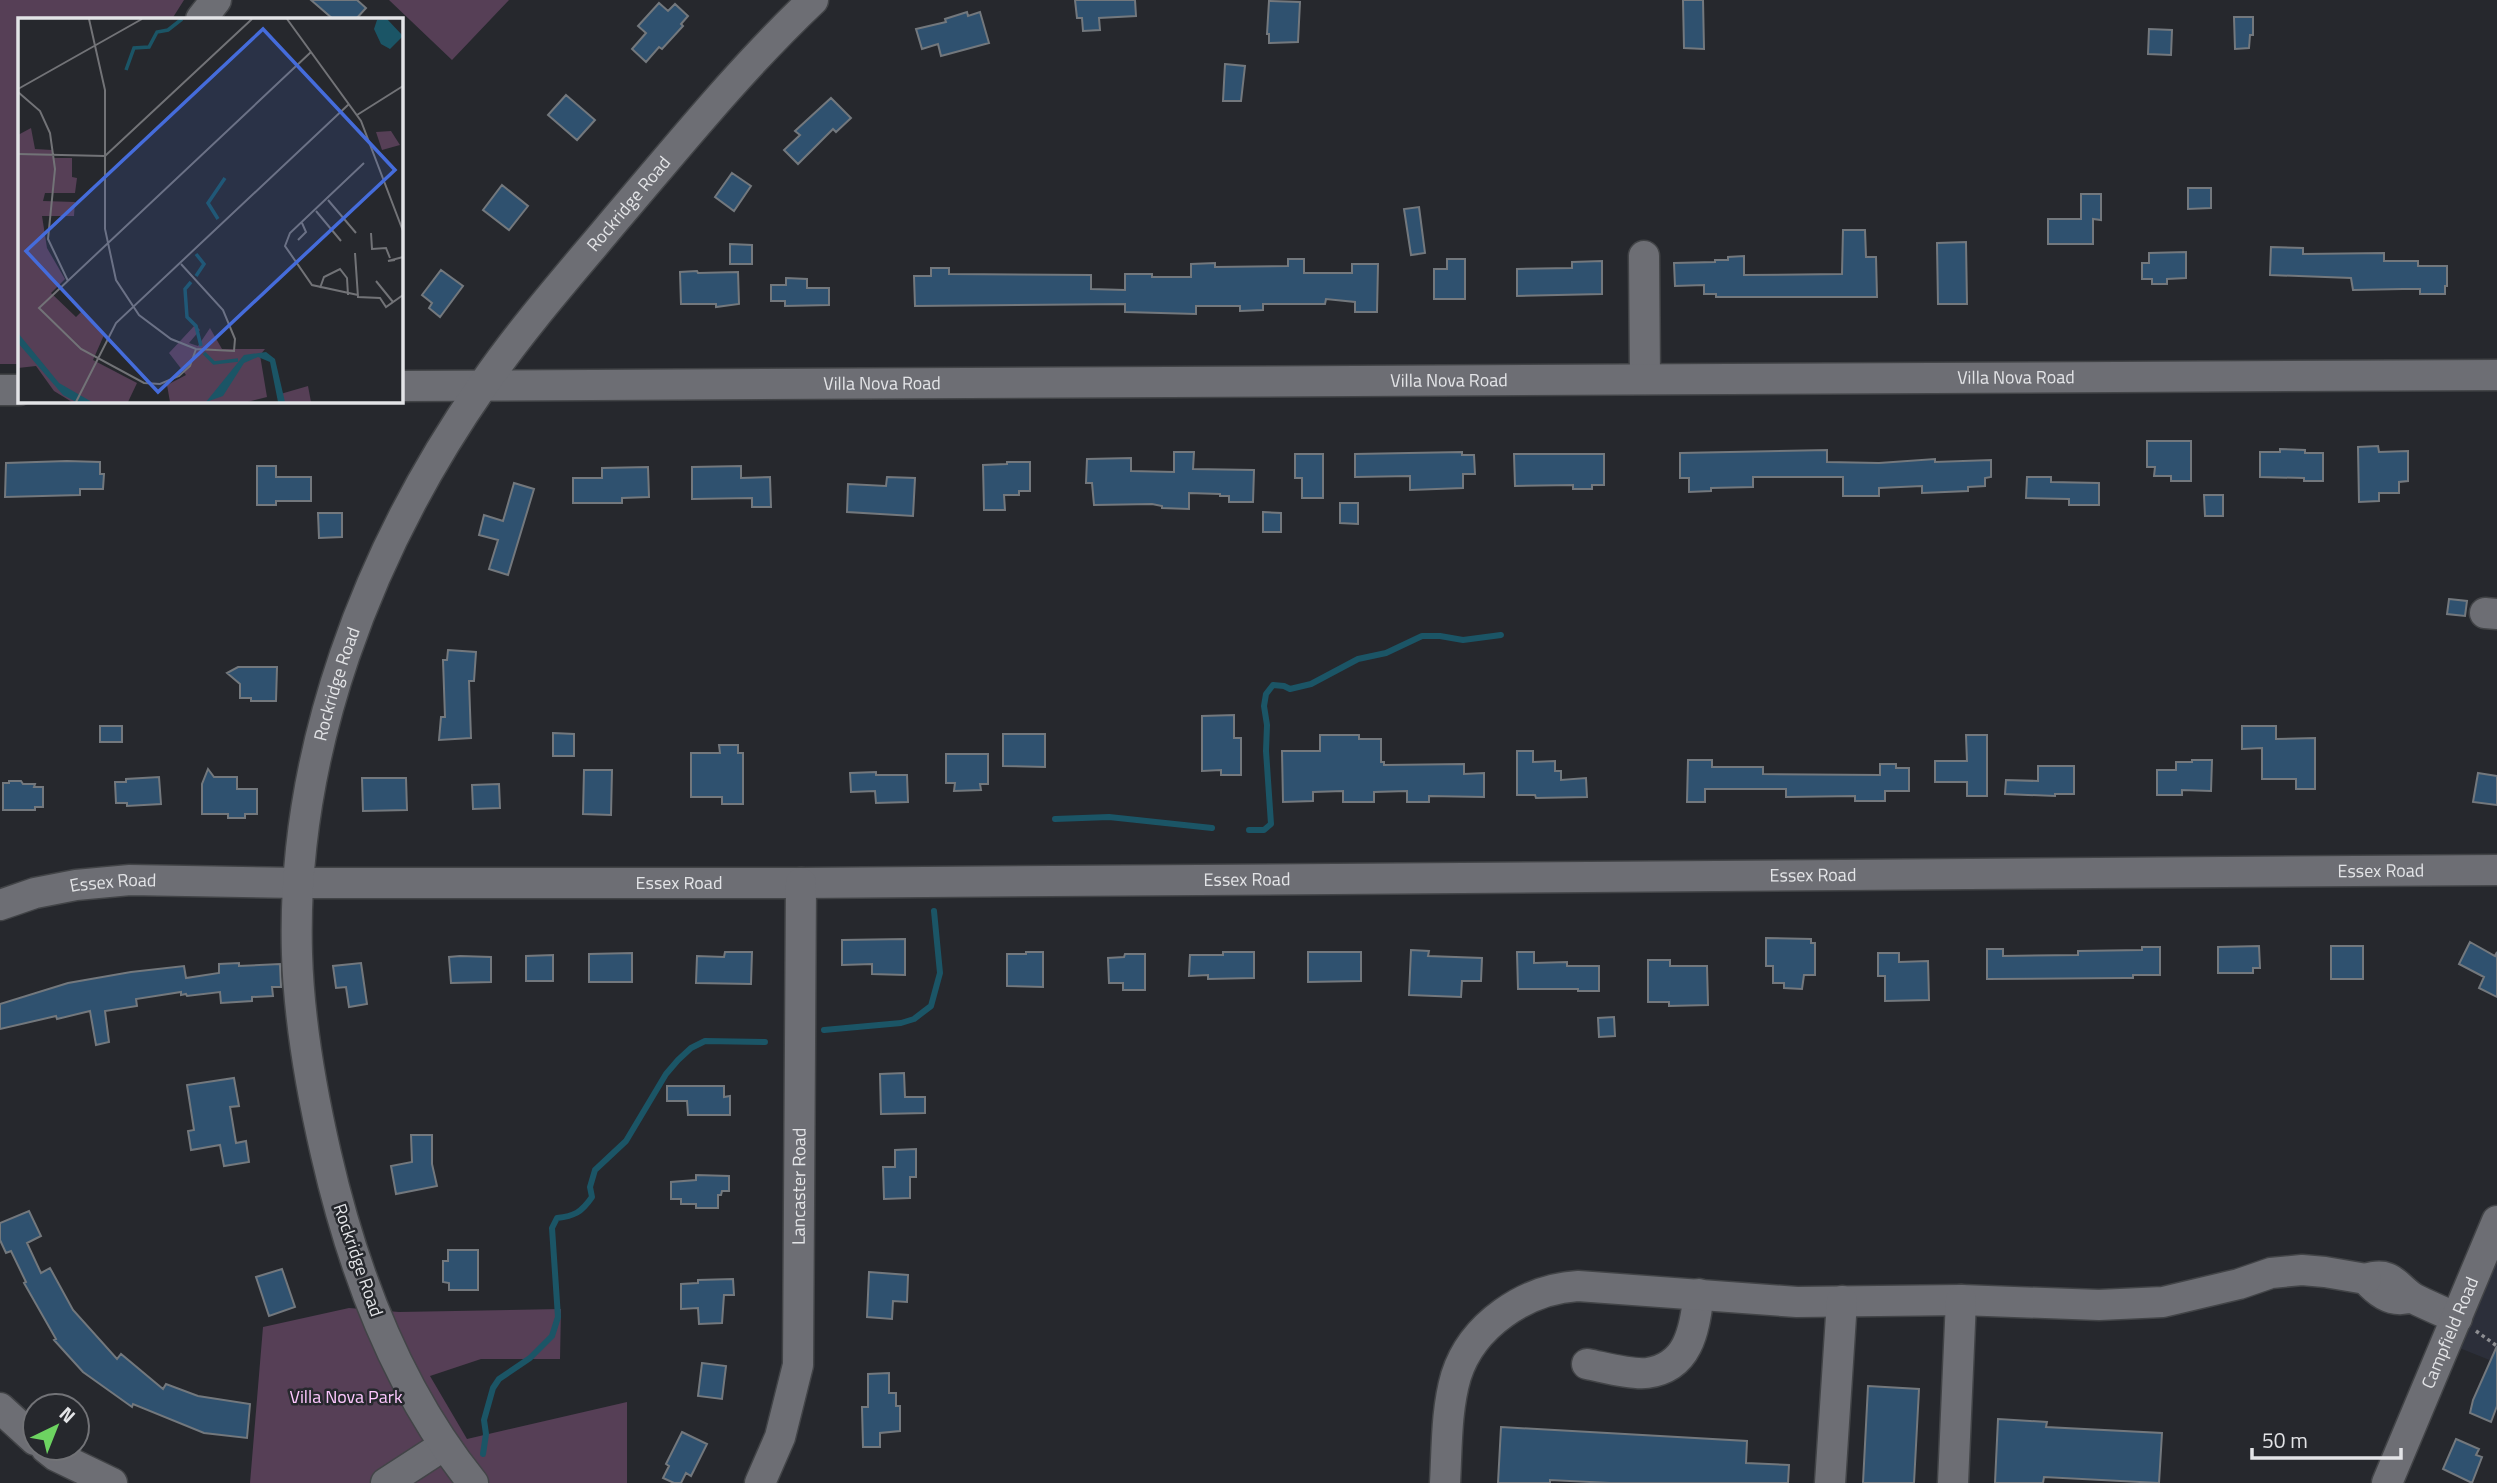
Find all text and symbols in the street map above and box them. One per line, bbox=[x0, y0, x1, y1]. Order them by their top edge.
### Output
inset map bbox=[18, 18, 402, 402]
street label: Rockridge Road bbox=[580, 150, 677, 257]
street label: Villa Nova Road bbox=[1957, 363, 2075, 391]
street label: Villa Nova Road bbox=[1390, 366, 1508, 394]
street label: Villa Nova Road bbox=[823, 369, 941, 397]
street label: Rockridge Road bbox=[306, 623, 367, 744]
street label: Essex Road bbox=[2337, 857, 2424, 884]
street label: Essex Road bbox=[1769, 861, 1856, 889]
street label: Essex Road bbox=[1203, 865, 1290, 893]
street label: Essex Road bbox=[67, 866, 157, 899]
street label: Essex Road bbox=[636, 869, 722, 896]
street label: Lancaster Road bbox=[785, 1128, 812, 1245]
street label: Rockridge Road bbox=[327, 1200, 390, 1320]
street label: Campfield Road bbox=[2414, 1272, 2485, 1393]
park label: Villa Nova Park bbox=[289, 1383, 403, 1410]
north arrow bbox=[21, 1392, 91, 1462]
text: N bbox=[53, 1399, 83, 1429]
scale bar bbox=[2252, 1416, 2401, 1460]
text: 50 m bbox=[2262, 1424, 2308, 1456]

